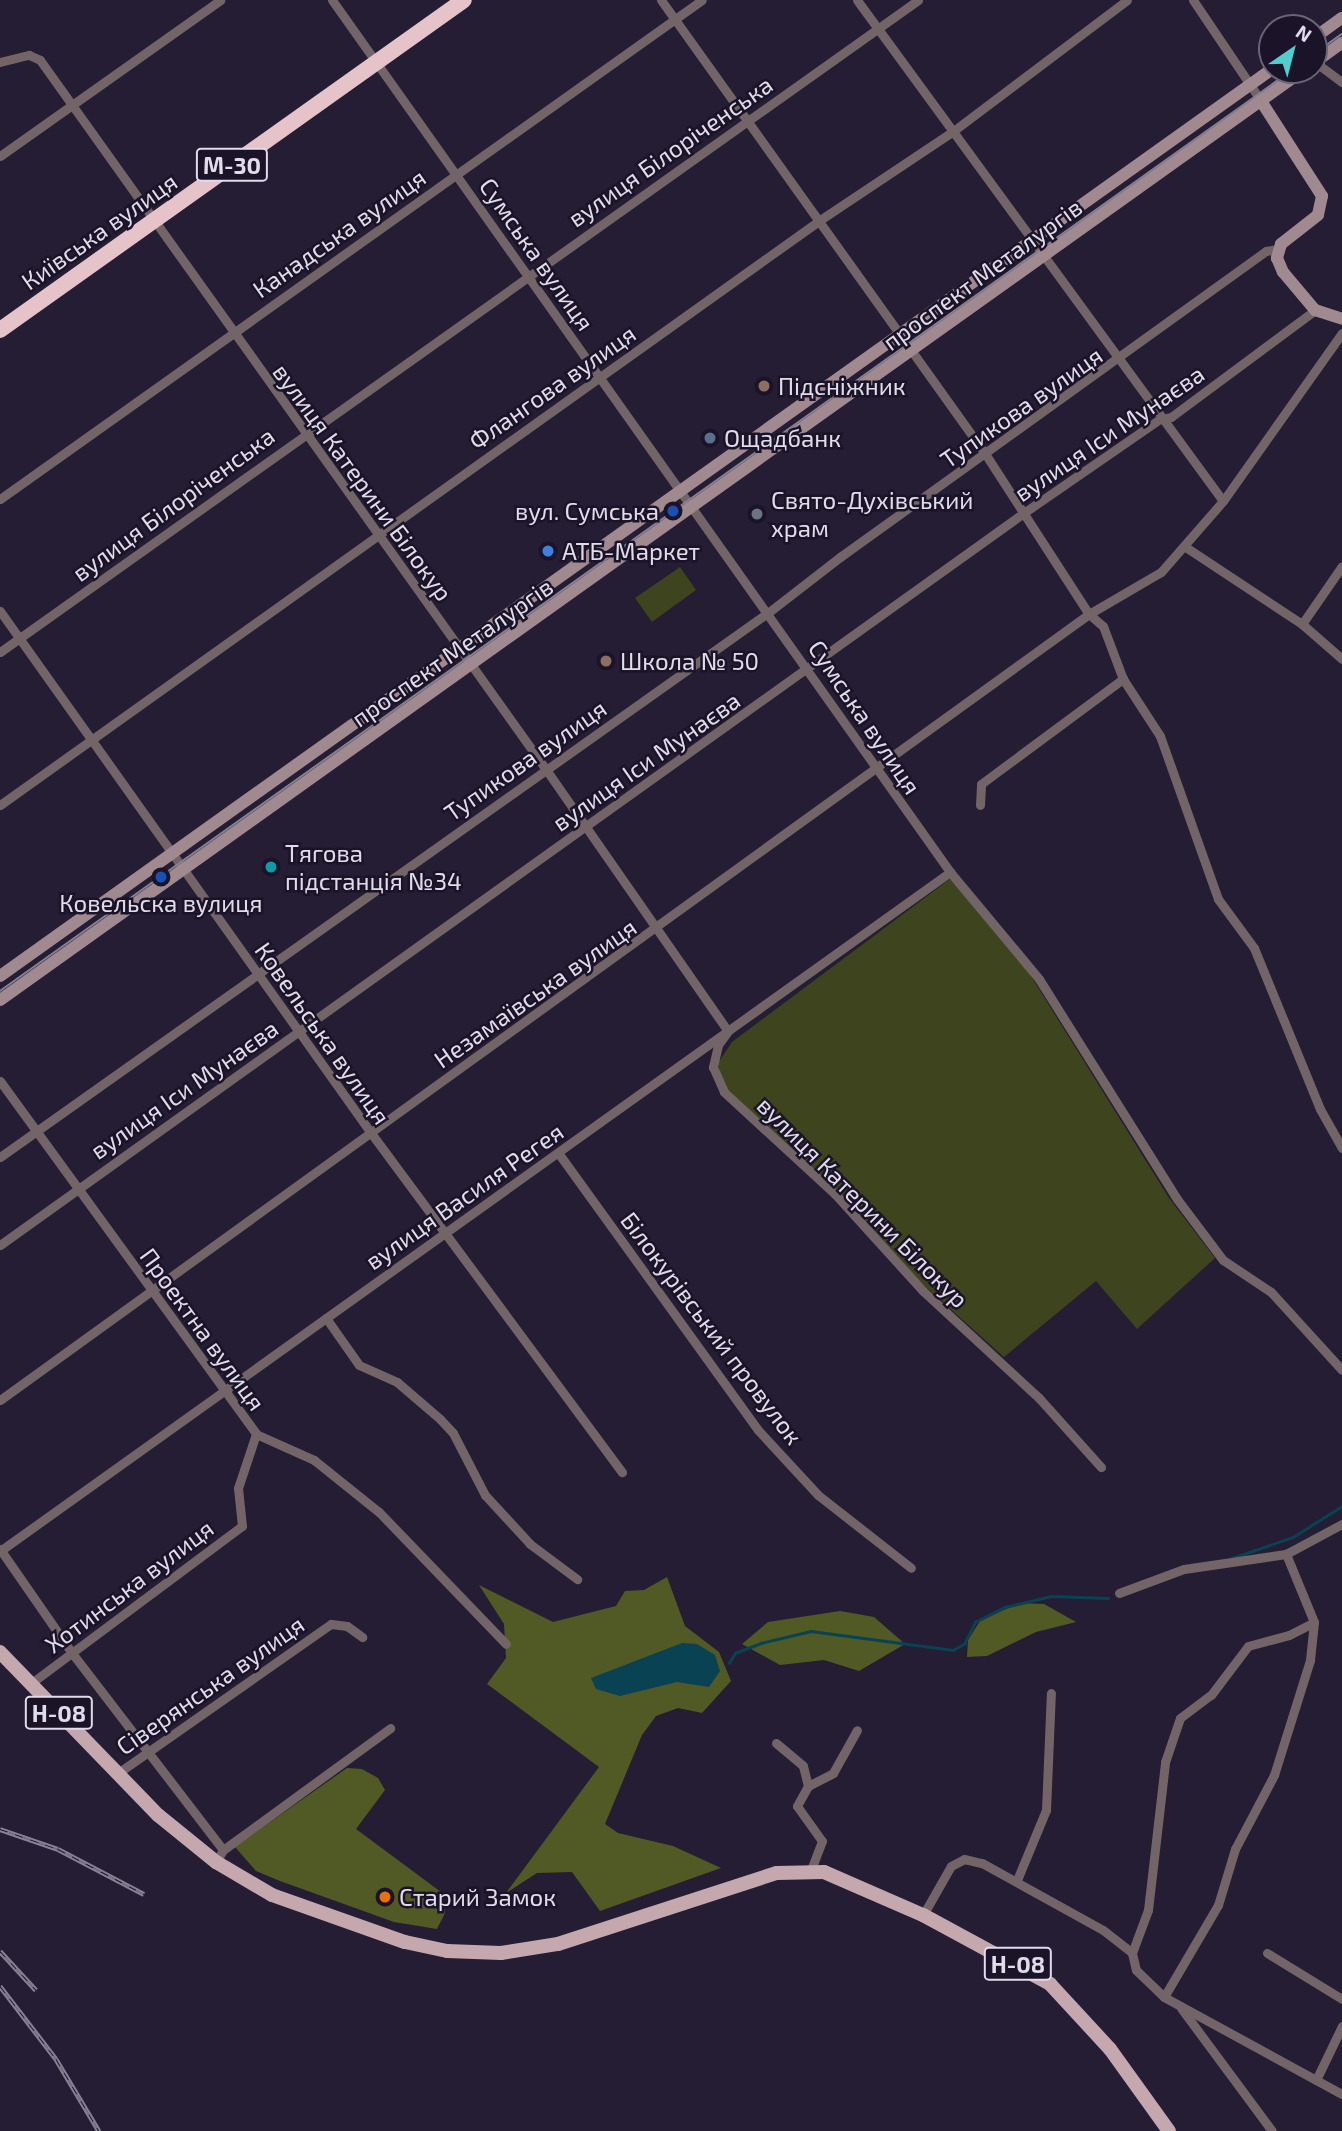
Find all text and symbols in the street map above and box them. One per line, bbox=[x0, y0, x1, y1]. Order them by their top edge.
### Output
north arrow bbox=[1258, 14, 1328, 84]
text: N bbox=[1292, 20, 1316, 46]
street label: вулиця Білоріченська bbox=[562, 70, 778, 232]
road number: М-30 bbox=[195, 146, 269, 184]
street label: Канадська вулиця bbox=[247, 163, 431, 303]
street label: Київська вулиця bbox=[16, 167, 182, 295]
street label: Сумська вулиця bbox=[474, 172, 600, 336]
street label: проспект Металургів bbox=[877, 192, 1087, 356]
street label: Флангова вулиця bbox=[463, 319, 641, 455]
street label: Тупикова вулиця bbox=[934, 340, 1108, 474]
street label: вулиця Катерини Білокур bbox=[267, 358, 459, 606]
street label: вулиця Іси Мунаєва bbox=[1009, 359, 1209, 507]
place label: Підсніжник bbox=[778, 372, 906, 400]
marker: Підсніжник bbox=[756, 378, 772, 394]
street label: вулиця Білоріченська bbox=[66, 421, 280, 587]
place label: Ощадбанк bbox=[724, 424, 841, 452]
marker: Ощадбанк bbox=[702, 430, 718, 446]
place label: Свято-Духівський храм bbox=[771, 486, 973, 542]
place label: вул. Сумська bbox=[515, 497, 659, 525]
marker: вул. Сумська bbox=[665, 503, 681, 519]
marker: Свято-Духівський храм bbox=[749, 506, 765, 522]
place label: АТБ-Маркет bbox=[562, 537, 700, 565]
marker: АТБ-Маркет bbox=[540, 543, 556, 559]
street label: проспект Металургів bbox=[346, 572, 558, 732]
street label: Сумська вулиця bbox=[803, 634, 927, 800]
place label: Школа № 50 bbox=[620, 647, 759, 675]
marker: Школа № 50 bbox=[598, 653, 614, 669]
street label: вулиця Іси Мунаєва bbox=[547, 685, 745, 837]
street label: Тупикова вулиця bbox=[438, 693, 612, 827]
place label: Тягова пiдстанцiя №34 bbox=[285, 839, 462, 895]
marker: Тягова пiдстанцiя №34 bbox=[263, 859, 279, 875]
marker: Ковельска вулиця bbox=[153, 869, 169, 885]
place label: Ковельска вулиця bbox=[59, 889, 263, 917]
street label: Незамаївська вулиця bbox=[428, 912, 642, 1074]
street label: Ковельська вулиця bbox=[249, 936, 397, 1130]
street label: вулиця Іси Мунаєва bbox=[85, 1013, 283, 1165]
street label: вулиця Катерини Білокур bbox=[752, 1091, 974, 1313]
street label: вулиця Василя Регея bbox=[359, 1117, 569, 1275]
street label: Білокурівський провулок bbox=[615, 1206, 809, 1450]
street label: Проектна вулиця bbox=[134, 1242, 272, 1416]
street label: Хотинська вулиця bbox=[39, 1513, 219, 1659]
street label: Сіверянська вулиця bbox=[111, 1609, 309, 1761]
road number: Н-08 bbox=[24, 1694, 94, 1732]
place label: Старий Замок bbox=[399, 1883, 556, 1911]
marker: Старий Замок bbox=[377, 1889, 393, 1905]
road number: Н-08 bbox=[983, 1944, 1053, 1983]

